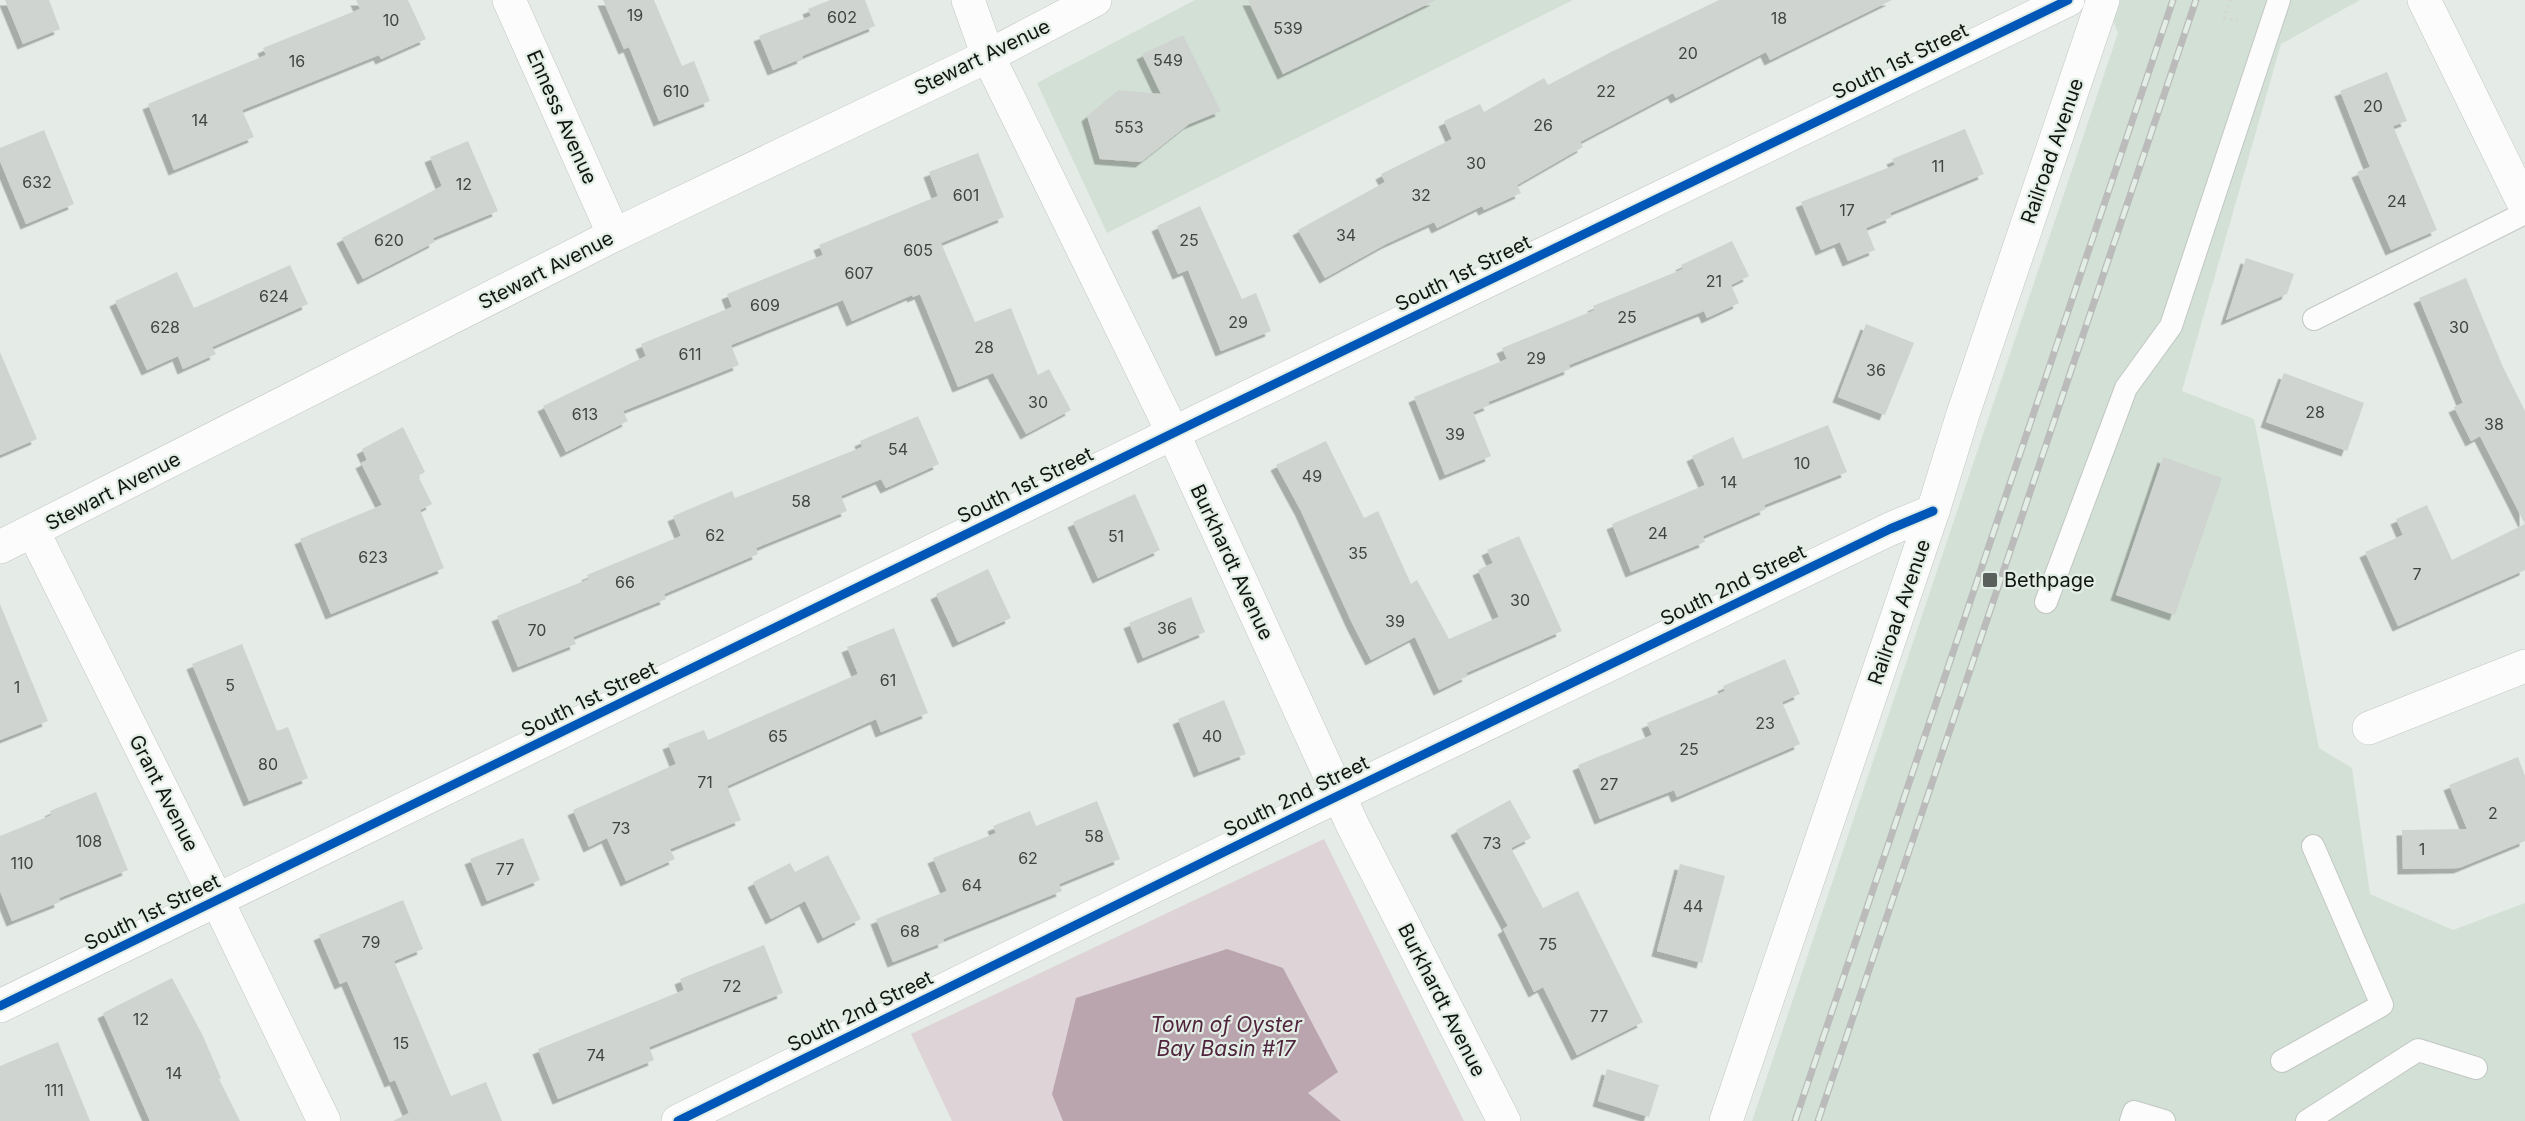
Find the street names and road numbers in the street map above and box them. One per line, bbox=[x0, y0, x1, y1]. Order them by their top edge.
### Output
street label: Stewart Avenue bbox=[910, 14, 1054, 100]
street label: South 1st Street bbox=[1828, 18, 1972, 104]
street label: Enness Avenue bbox=[522, 46, 602, 188]
street label: Railroad Avenue bbox=[2016, 75, 2088, 227]
street label: Stewart Avenue bbox=[474, 226, 618, 314]
street label: South 1st Street bbox=[1391, 230, 1535, 316]
street label: South 1st Street bbox=[953, 442, 1097, 528]
street label: Stewart Avenue bbox=[41, 447, 185, 535]
street label: Burkhardt Avenue bbox=[1185, 480, 1279, 644]
street label: Railroad Avenue bbox=[1863, 536, 1935, 688]
street label: South 2nd Street bbox=[1656, 539, 1810, 631]
street label: South 1st Street bbox=[517, 656, 661, 742]
street label: Grant Avenue bbox=[124, 731, 204, 855]
street label: South 2nd Street bbox=[1219, 750, 1373, 842]
street label: South 1st Street bbox=[80, 869, 224, 955]
street label: Burkhardt Avenue bbox=[1393, 919, 1491, 1081]
street label: South 2nd Street bbox=[783, 965, 937, 1057]

